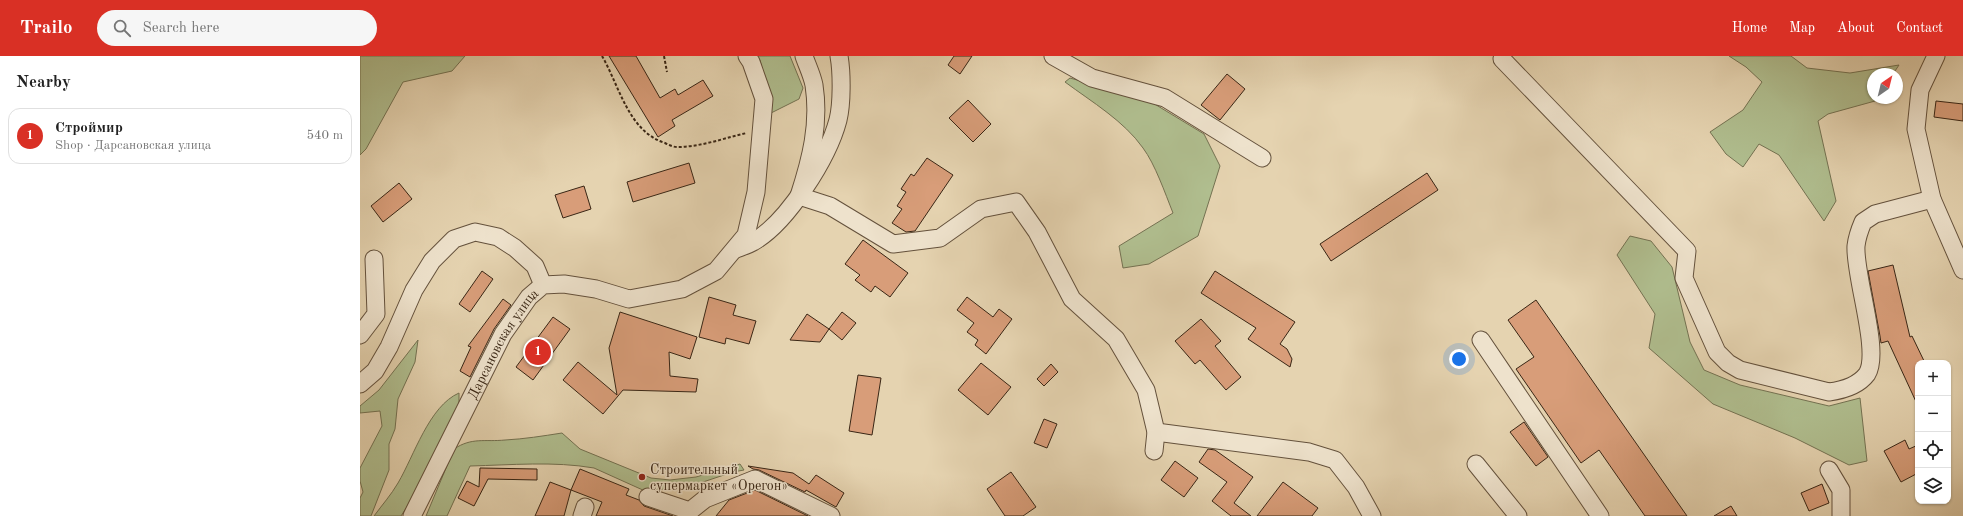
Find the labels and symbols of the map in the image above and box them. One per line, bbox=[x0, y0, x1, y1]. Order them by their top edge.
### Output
north arrow bbox=[1867, 68, 1903, 104]
street label: Дарсановская улица bbox=[466, 286, 541, 402]
pin: 1 bbox=[525, 337, 551, 367]
your location bbox=[1449, 349, 1469, 369]
place label: Строительный супермаркет «Орегон» bbox=[650, 463, 788, 493]
marker: Строительный супермаркет «Орегон» bbox=[637, 472, 647, 482]

